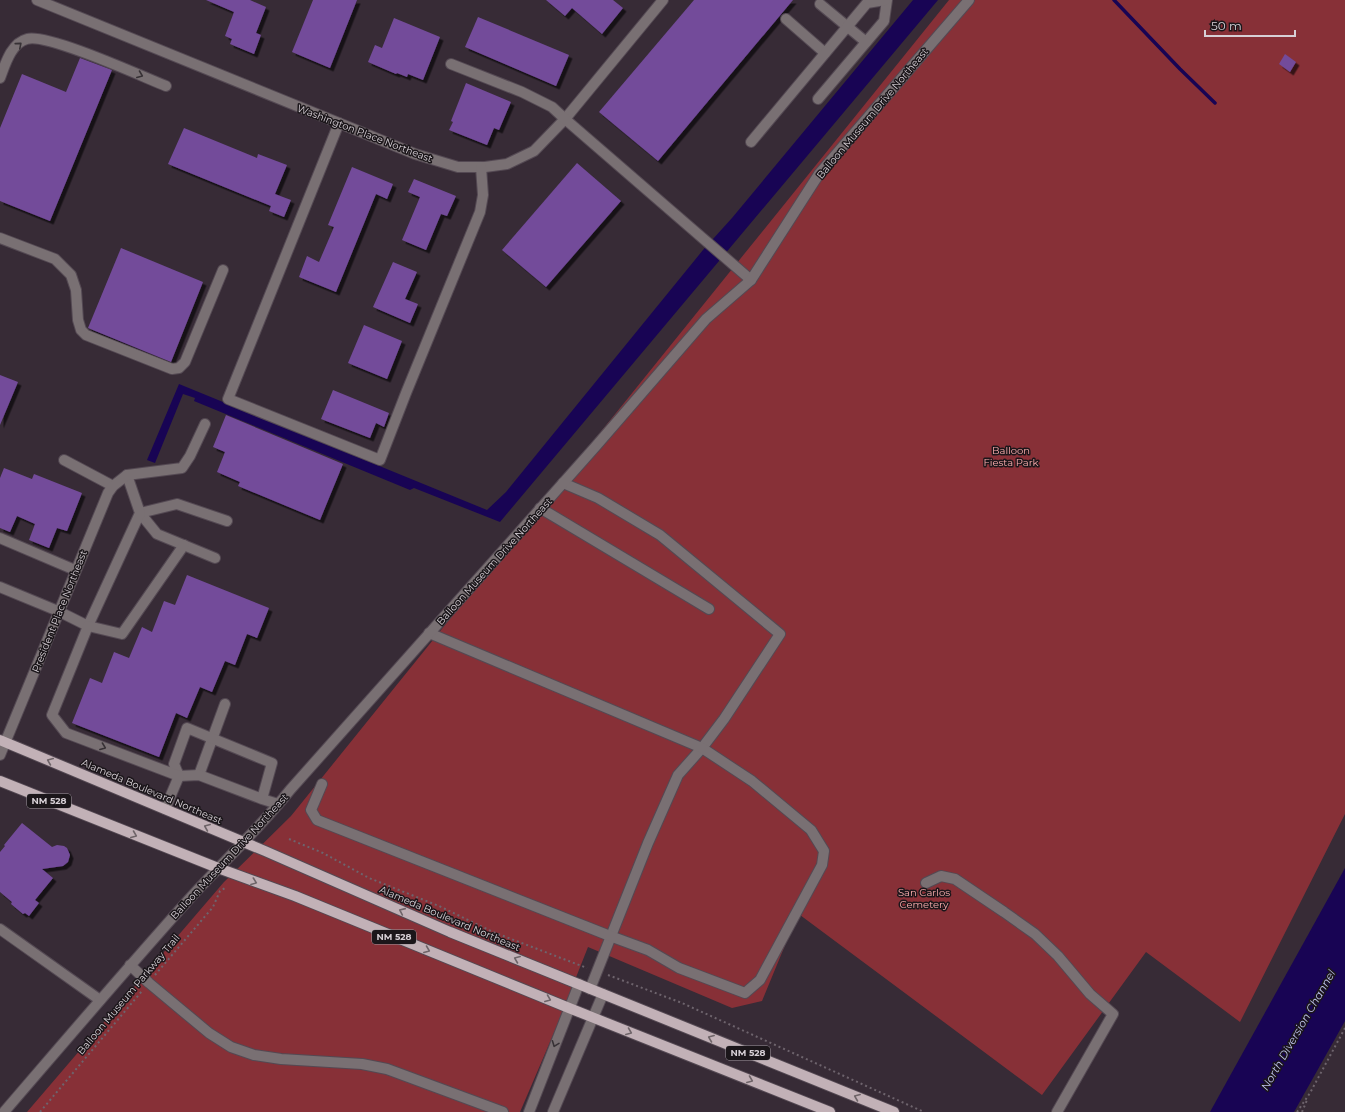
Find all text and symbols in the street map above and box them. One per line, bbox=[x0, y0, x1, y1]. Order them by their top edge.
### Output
scale bar bbox=[1205, 12, 1295, 38]
text: 50 m bbox=[1211, 18, 1242, 33]
one-way arrow bbox=[14, 42, 21, 49]
street label: Balloon Museum Drive Northeast bbox=[814, 45, 931, 181]
one-way arrow bbox=[136, 71, 143, 79]
street label: Washington Place Northeast bbox=[295, 102, 434, 165]
park label: Balloon Fiesta Park bbox=[983, 444, 1039, 469]
street label: Balloon Museum Drive Northeast bbox=[434, 495, 555, 628]
street label: President Place Northeast bbox=[29, 548, 90, 674]
one-way arrow bbox=[99, 743, 106, 751]
street label: Alameda Boulevard Northeast bbox=[80, 756, 224, 827]
one-way arrow bbox=[46, 757, 53, 765]
street label: Balloon Museum Drive Northeast bbox=[168, 791, 291, 922]
road number: NM 528 bbox=[27, 794, 71, 808]
one-way arrow bbox=[204, 824, 212, 832]
one-way arrow bbox=[130, 830, 137, 838]
one-way arrow bbox=[251, 877, 258, 885]
street label: Alameda Boulevard Northeast bbox=[378, 883, 522, 954]
park label: San Carlos Cemetery bbox=[898, 886, 950, 911]
one-way arrow bbox=[398, 907, 405, 915]
road number: NM 528 bbox=[372, 930, 416, 944]
street label: Balloon Museum Parkway Trail bbox=[74, 931, 183, 1057]
one-way arrow bbox=[423, 945, 431, 953]
one-way arrow bbox=[513, 956, 520, 964]
water label: North Diversion Channel bbox=[1258, 967, 1338, 1093]
one-way arrow bbox=[544, 995, 551, 1003]
one-way arrow bbox=[626, 1027, 633, 1035]
one-way arrow bbox=[707, 1035, 715, 1043]
one-way arrow bbox=[552, 1040, 560, 1048]
road number: NM 528 bbox=[726, 1046, 770, 1060]
one-way arrow bbox=[745, 1075, 753, 1083]
one-way arrow bbox=[854, 1094, 861, 1102]

